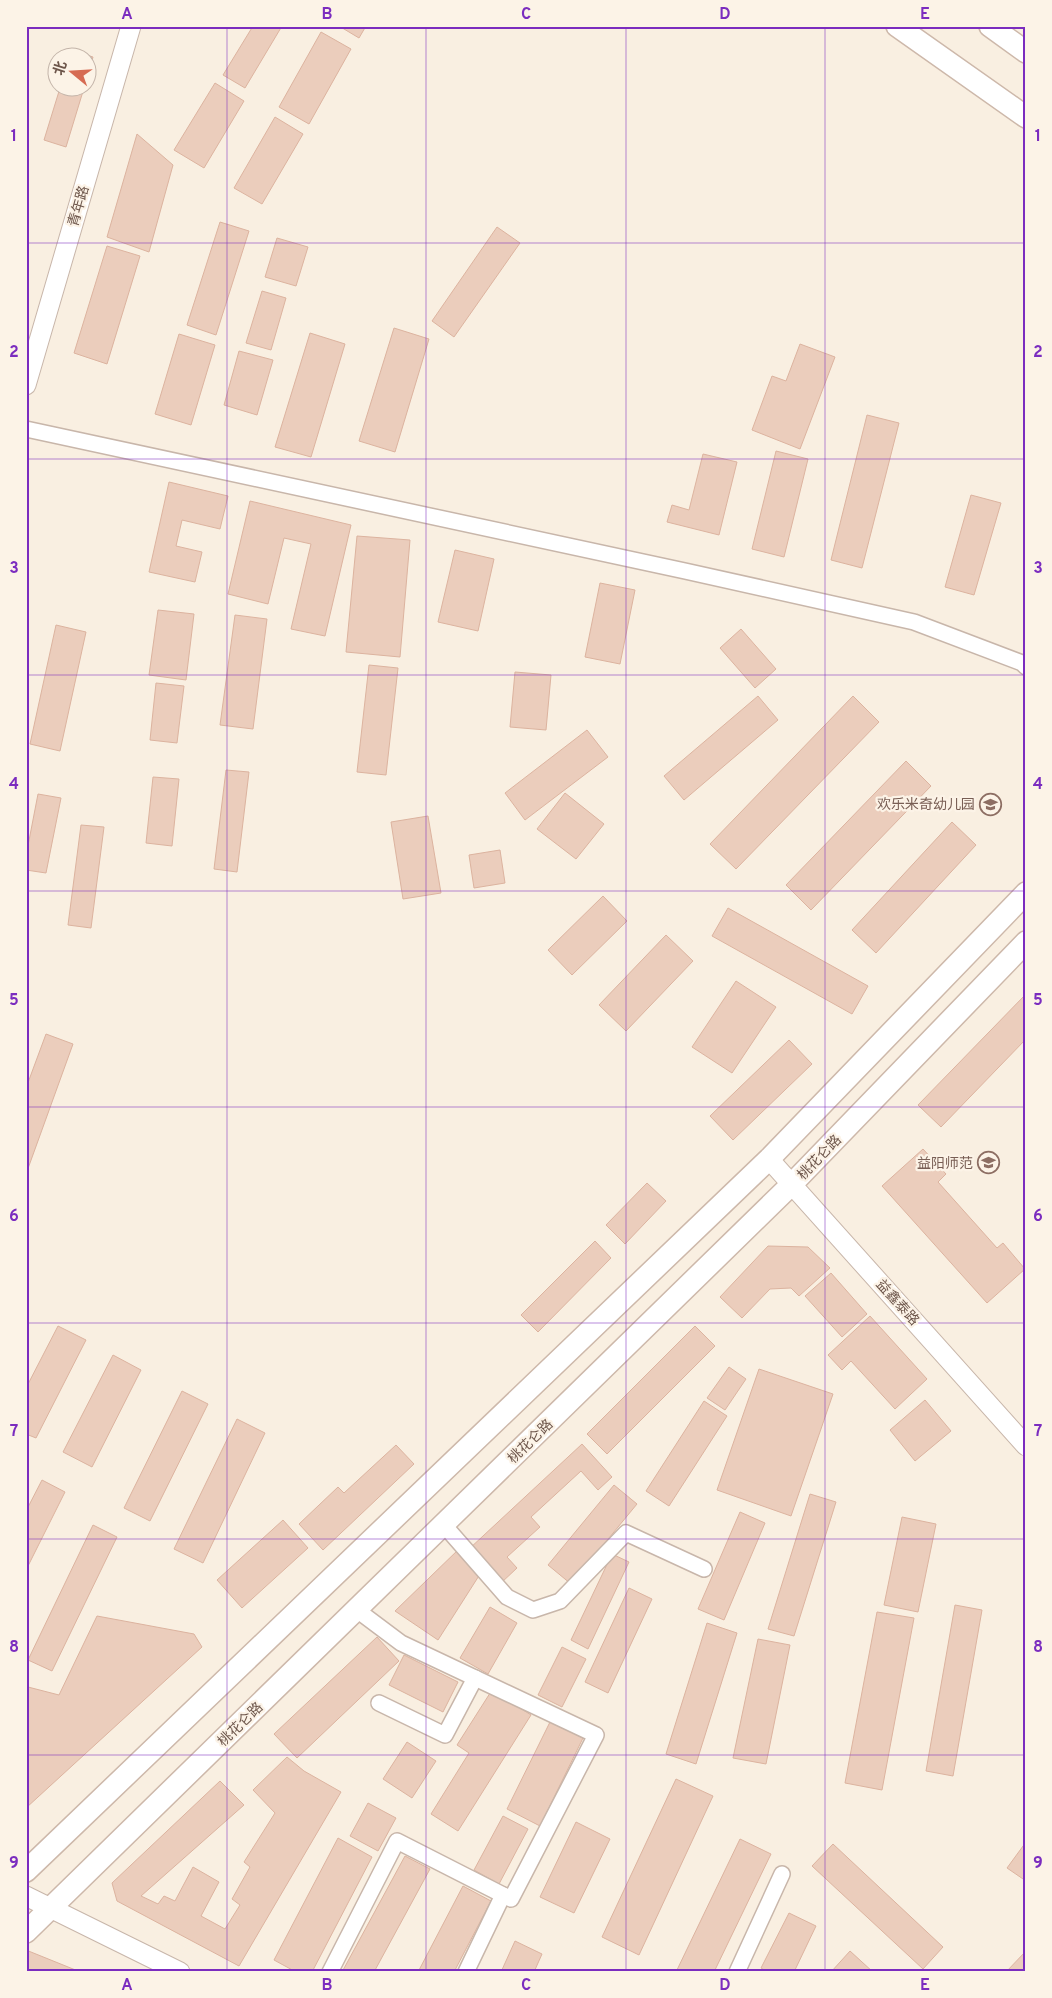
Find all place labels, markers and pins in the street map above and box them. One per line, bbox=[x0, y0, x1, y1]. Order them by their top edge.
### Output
school or university icon: 欢乐米奇幼儿园 bbox=[979, 792, 1003, 816]
place label: 欢乐米奇幼儿园 bbox=[877, 797, 975, 814]
school or university icon: 益阳师范 bbox=[977, 1151, 1001, 1175]
place label: 益阳师范 bbox=[917, 1156, 973, 1173]

